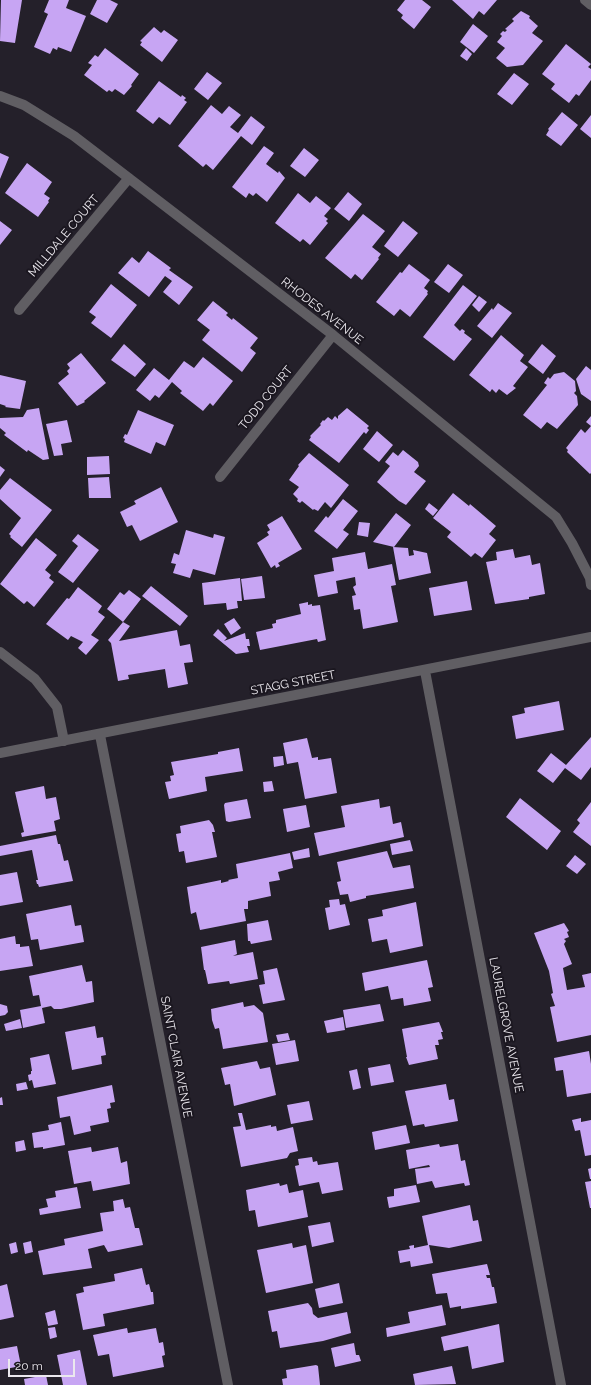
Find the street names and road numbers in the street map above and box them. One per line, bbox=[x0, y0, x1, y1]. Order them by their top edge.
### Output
street label: MILLDALE COURT bbox=[26, 192, 102, 280]
street label: RHODES AVENUE bbox=[278, 274, 366, 348]
street label: TODD COURT bbox=[236, 363, 296, 433]
street label: STAGG STREET bbox=[249, 668, 337, 698]
street label: LAURELGROVE AVENUE bbox=[486, 956, 526, 1094]
street label: SAINT CLAIR AVENUE bbox=[157, 995, 195, 1119]

